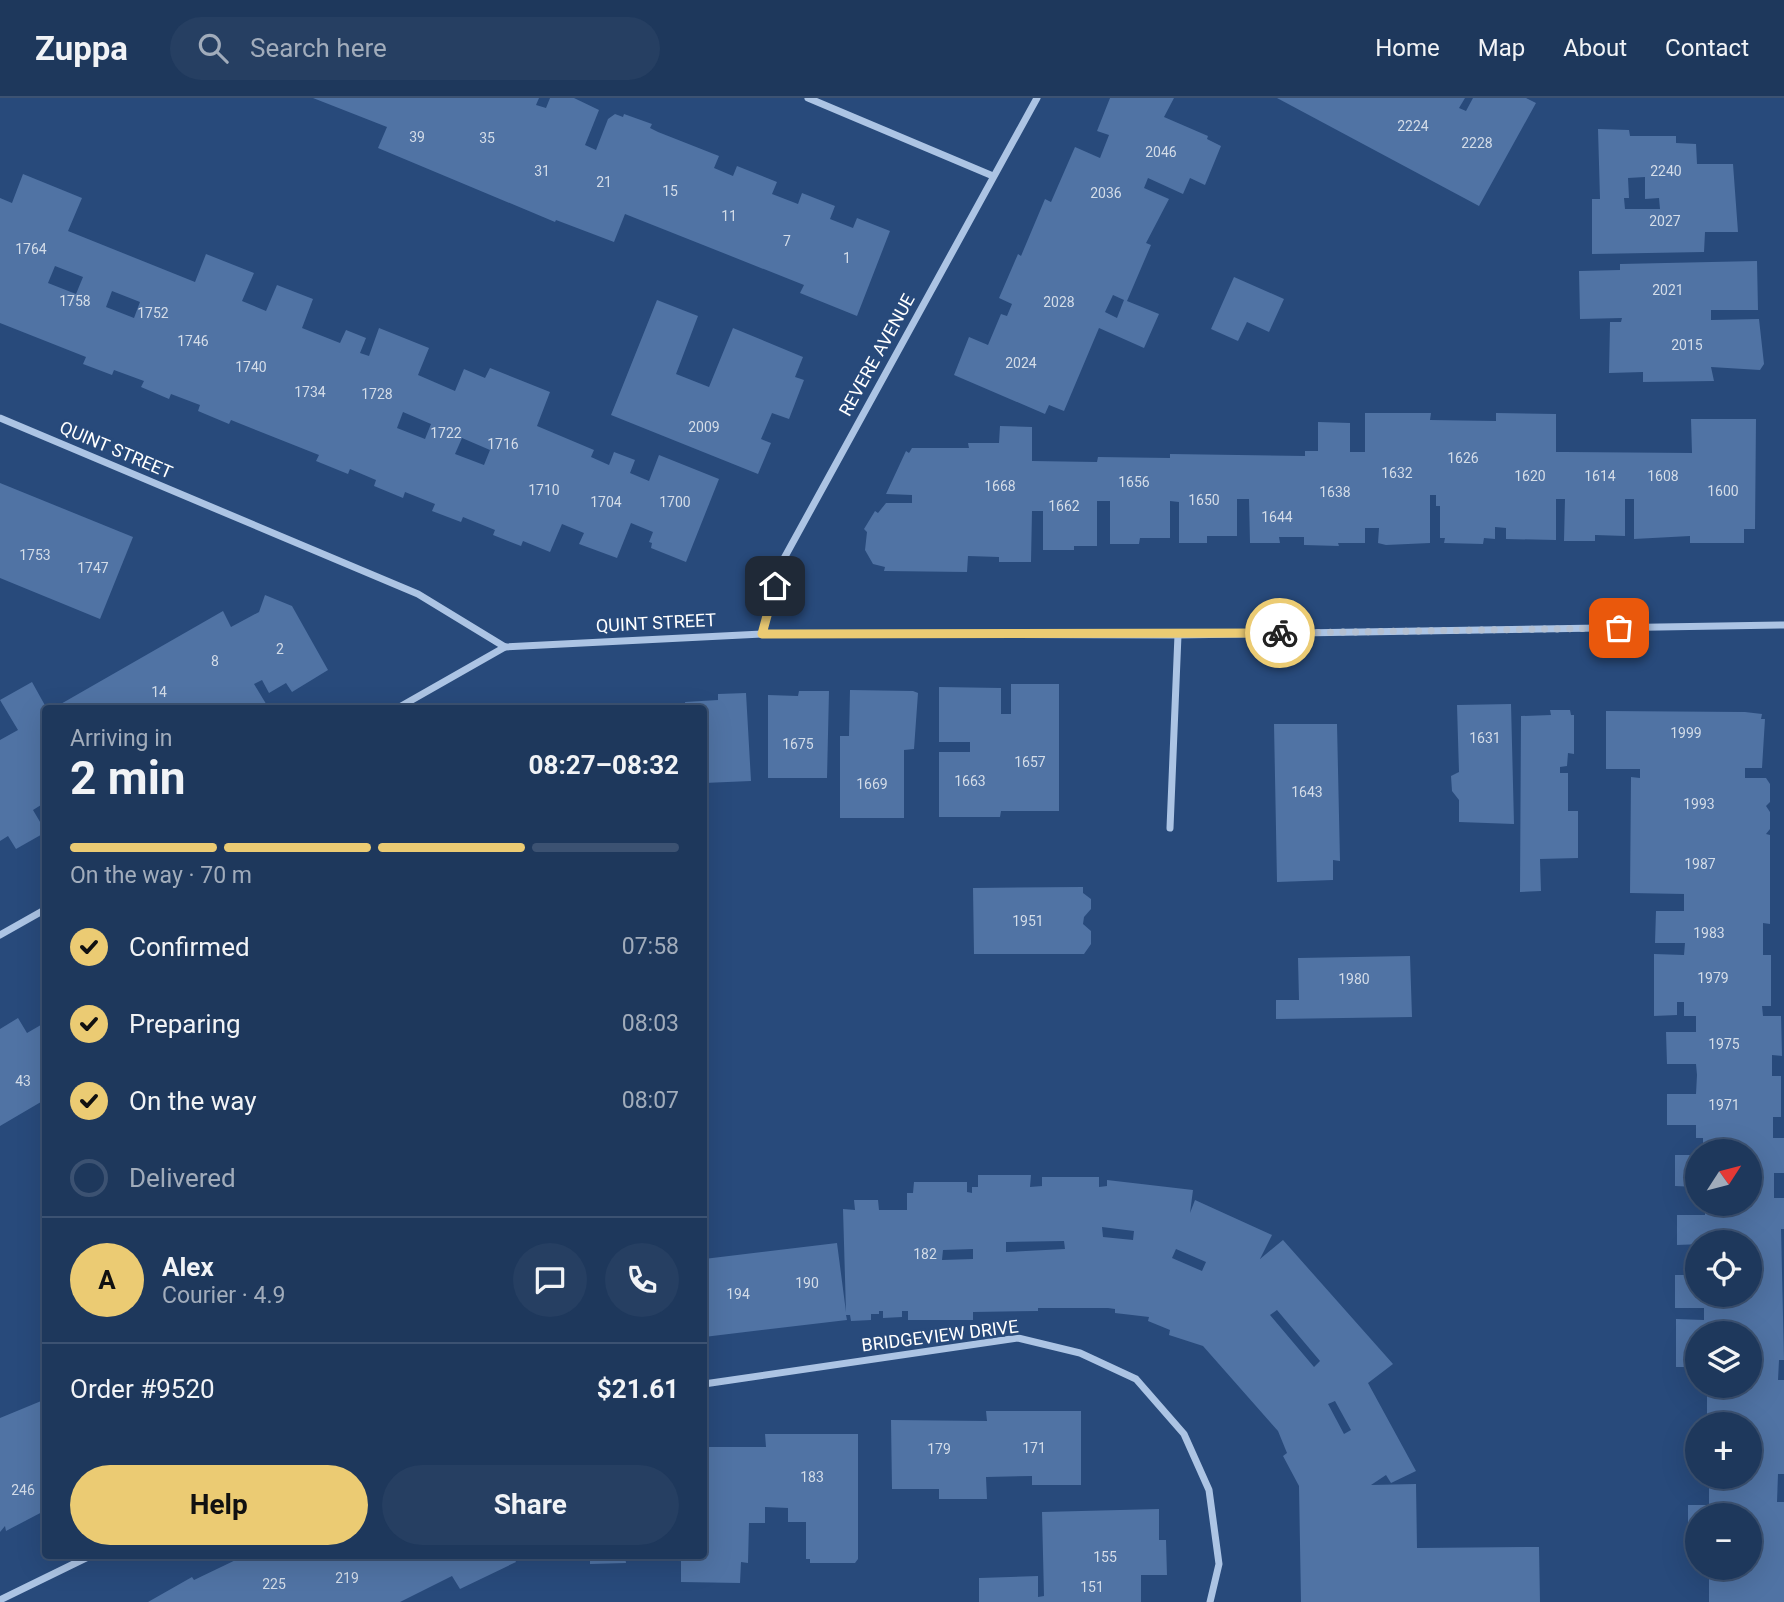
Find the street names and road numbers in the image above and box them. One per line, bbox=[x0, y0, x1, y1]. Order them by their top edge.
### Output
street label: REVERE AVENUE bbox=[834, 290, 919, 419]
street label: QUINT STREET bbox=[57, 416, 176, 483]
street label: QUINT STREET bbox=[595, 609, 717, 636]
street label: BRIDGEVIEW DRIVE bbox=[860, 1315, 1020, 1356]

